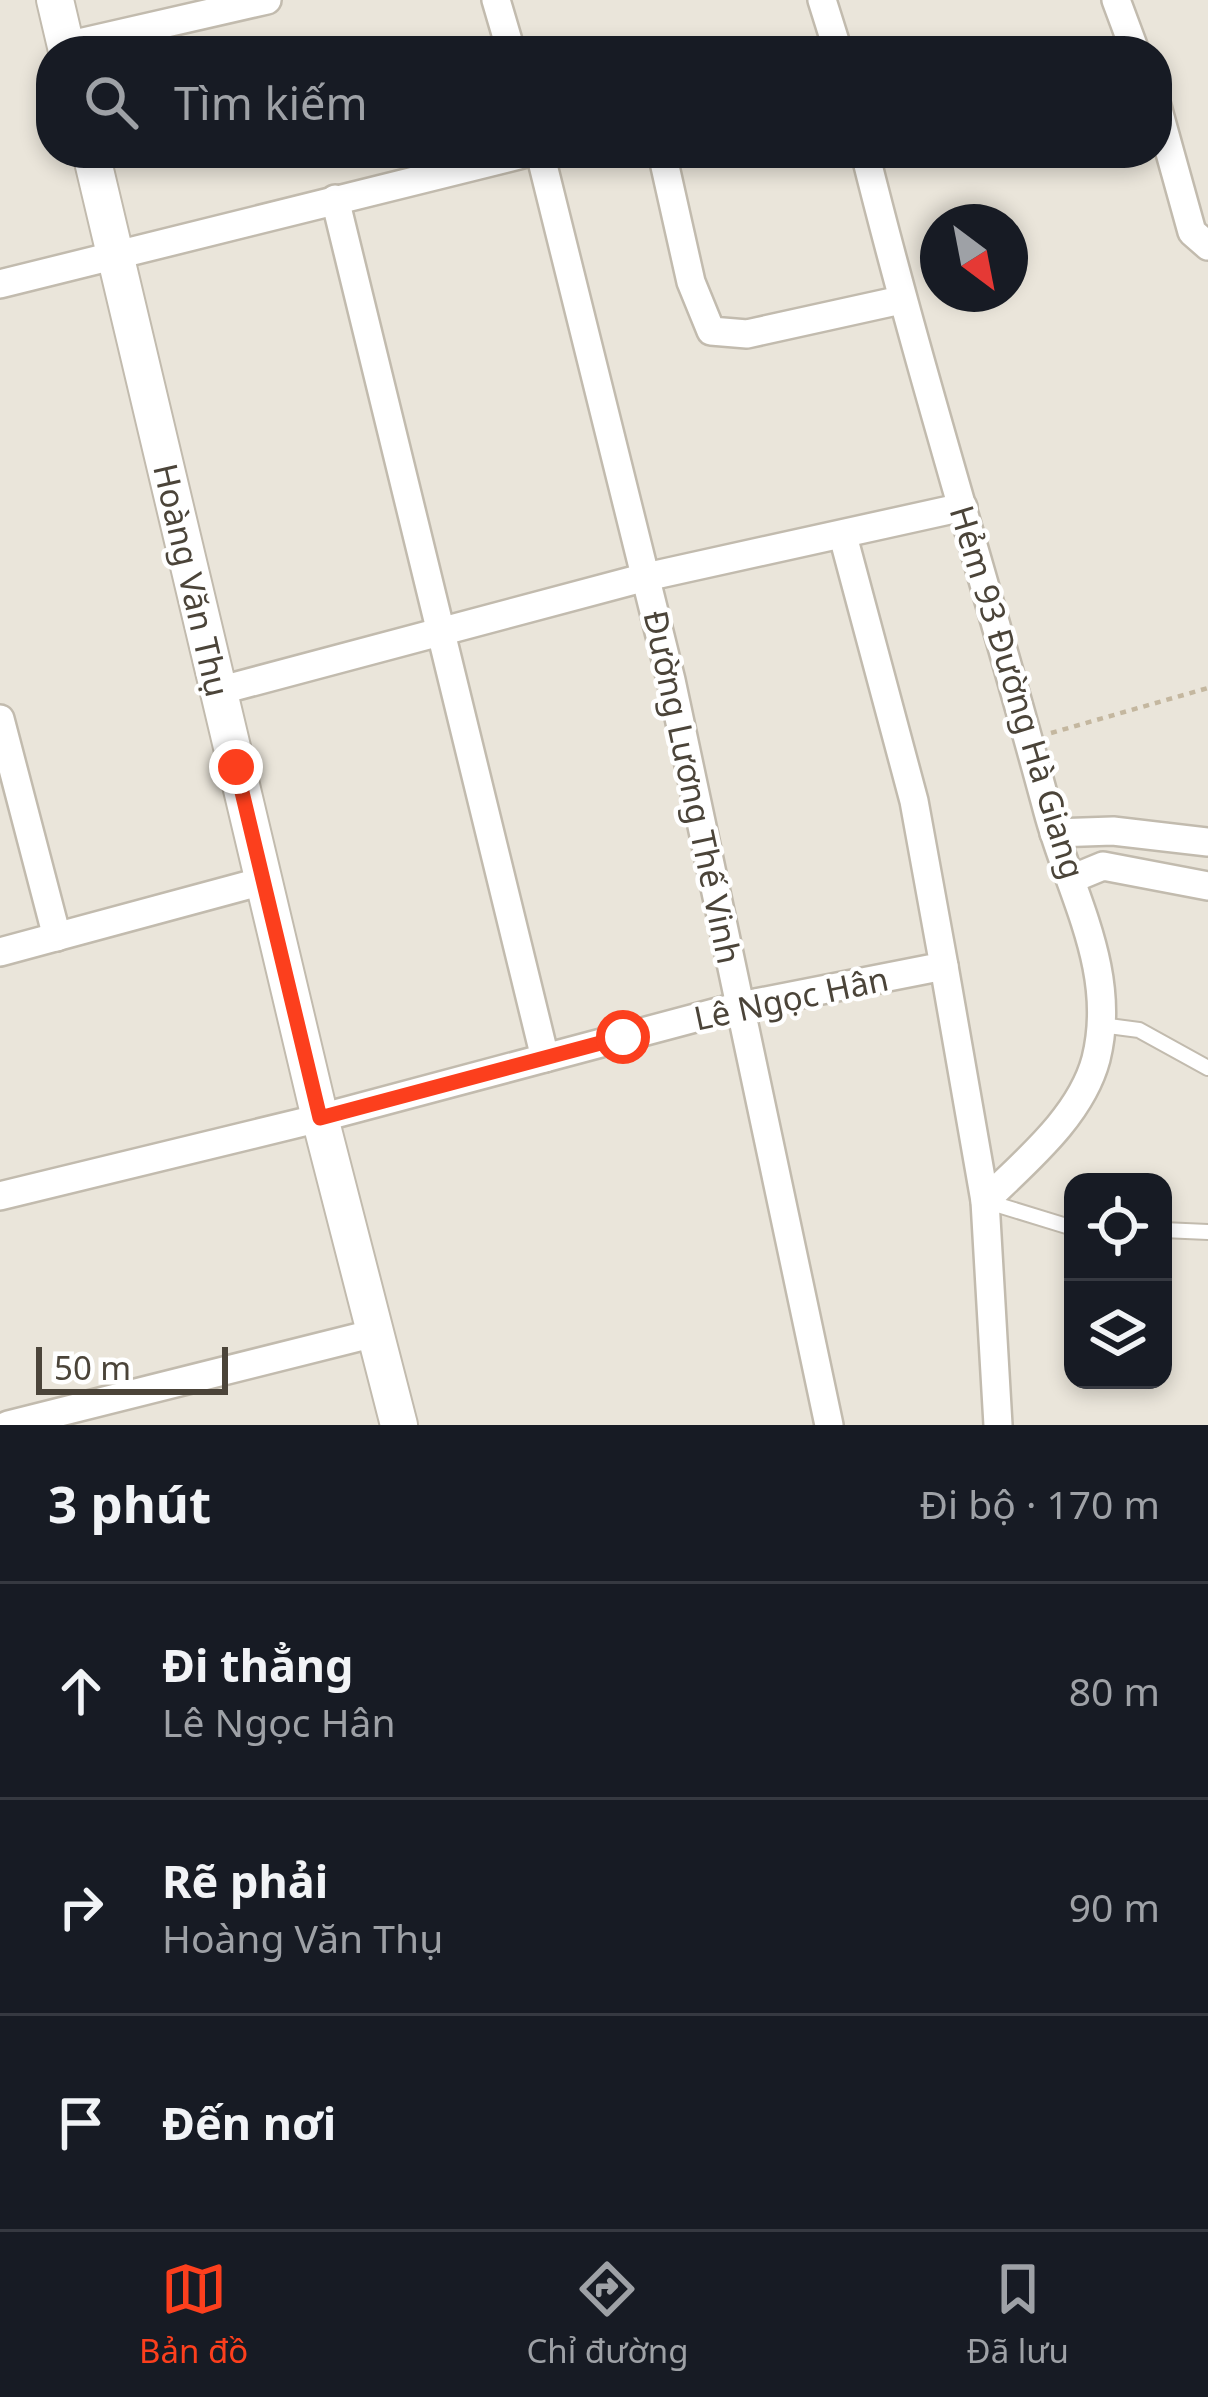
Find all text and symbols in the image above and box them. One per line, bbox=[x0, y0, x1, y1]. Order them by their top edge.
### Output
search box bbox=[36, 36, 1172, 168]
icon: search bbox=[78, 69, 144, 135]
text: Tìm kiếm bbox=[174, 72, 368, 133]
north arrow bbox=[920, 204, 1028, 312]
street label: Hoàng Văn Thụ bbox=[143, 459, 241, 701]
street label: Hẻm 93 Đường Hà Giang bbox=[940, 500, 1096, 884]
street label: Đường Lương Thế Vinh bbox=[634, 606, 752, 968]
route end bbox=[209, 740, 263, 794]
street label: Lê Ngọc Hân bbox=[690, 955, 892, 1041]
route start bbox=[596, 1010, 650, 1064]
map controls bbox=[1064, 1173, 1172, 1389]
button: locate bbox=[1064, 1173, 1172, 1281]
button: layers bbox=[1064, 1281, 1172, 1389]
scale bar bbox=[36, 1341, 228, 1394]
text: 50 m bbox=[54, 1345, 131, 1390]
text: 3 phút bbox=[48, 1468, 211, 1538]
text: Đi bộ · 170 m bbox=[919, 1477, 1160, 1530]
text: Đi thẳng bbox=[162, 1634, 354, 1695]
icon: ahead bbox=[48, 1658, 114, 1724]
text: 80 m bbox=[1069, 1664, 1160, 1717]
text: Lê Ngọc Hân bbox=[162, 1695, 396, 1748]
text: Rẽ phải bbox=[162, 1850, 328, 1911]
icon: right bbox=[48, 1874, 114, 1940]
text: 90 m bbox=[1069, 1880, 1160, 1933]
text: Hoàng Văn Thụ bbox=[162, 1911, 443, 1964]
icon: arrive bbox=[48, 2090, 114, 2156]
text: Đến nơi bbox=[162, 2092, 336, 2153]
tab: Bản đồ bbox=[139, 2256, 248, 2373]
tab: Chỉ đường bbox=[526, 2256, 688, 2373]
tab: Đã lưu bbox=[967, 2256, 1069, 2373]

